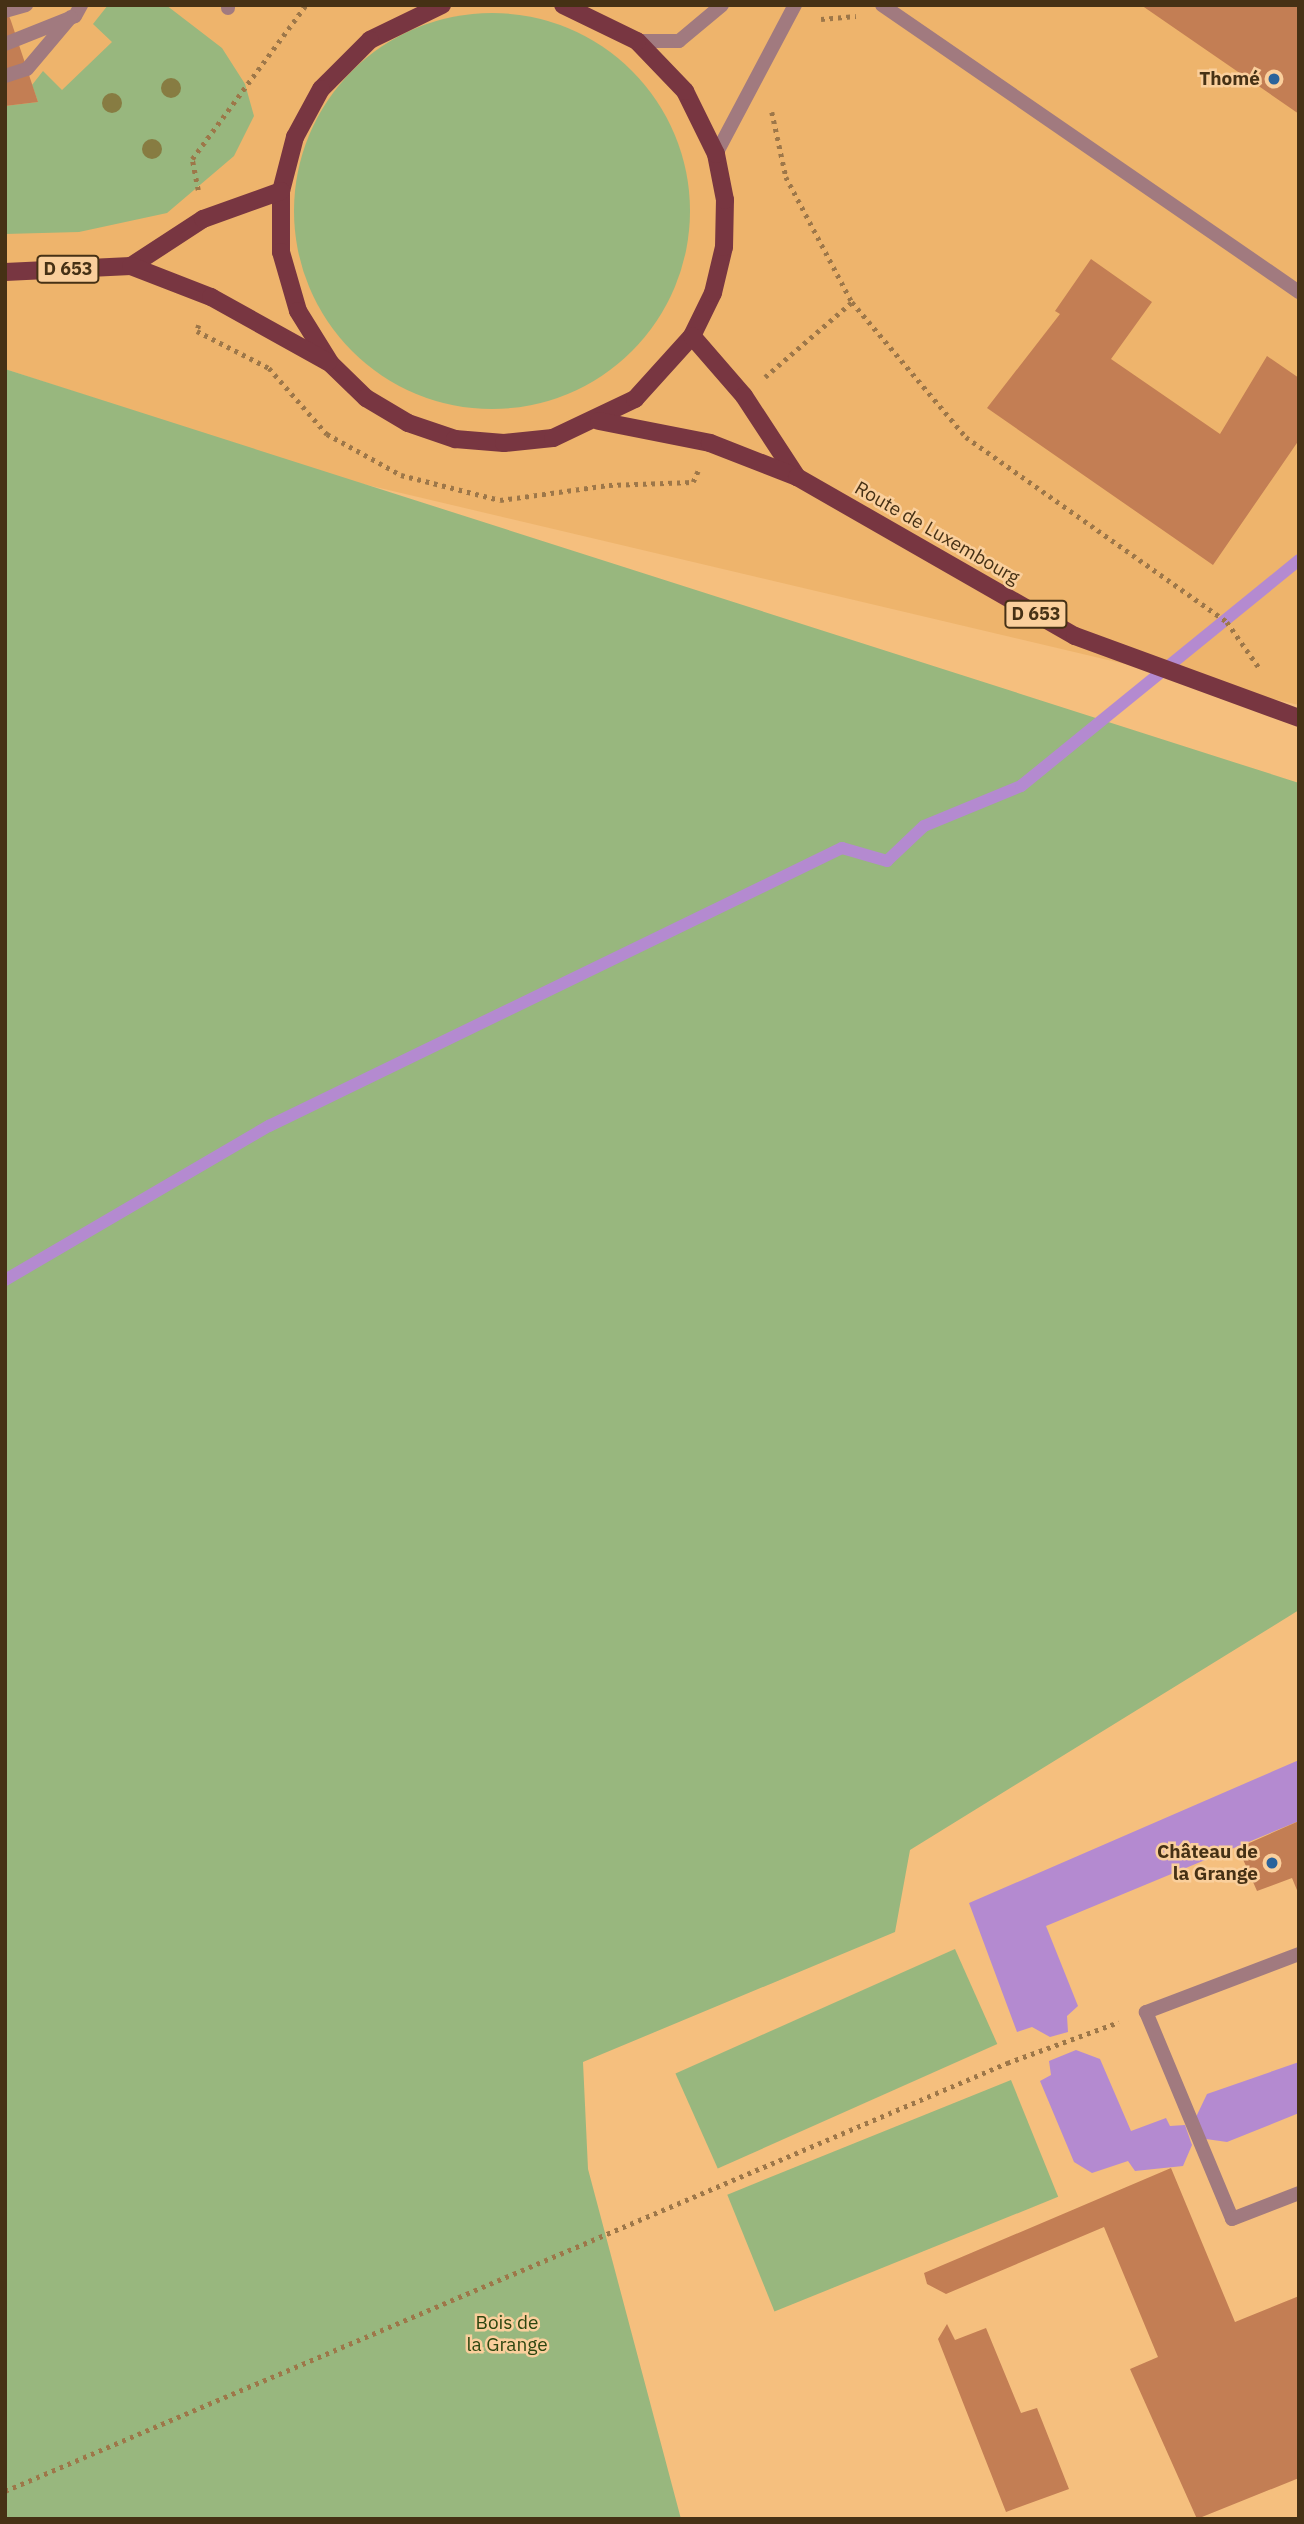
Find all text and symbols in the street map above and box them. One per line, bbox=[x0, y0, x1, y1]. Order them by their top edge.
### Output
place label: Thomé bbox=[1199, 68, 1260, 90]
marker: Thomé bbox=[1266, 71, 1282, 87]
road number: D 653 bbox=[35, 255, 101, 284]
street label: Route de Luxembourg bbox=[851, 477, 1023, 589]
road number: D 653 bbox=[1003, 600, 1069, 628]
place label: Château de la Grange bbox=[1157, 1841, 1258, 1885]
marker: Château de la Grange bbox=[1264, 1855, 1280, 1871]
park label: Bois de la Grange bbox=[466, 2312, 548, 2356]

